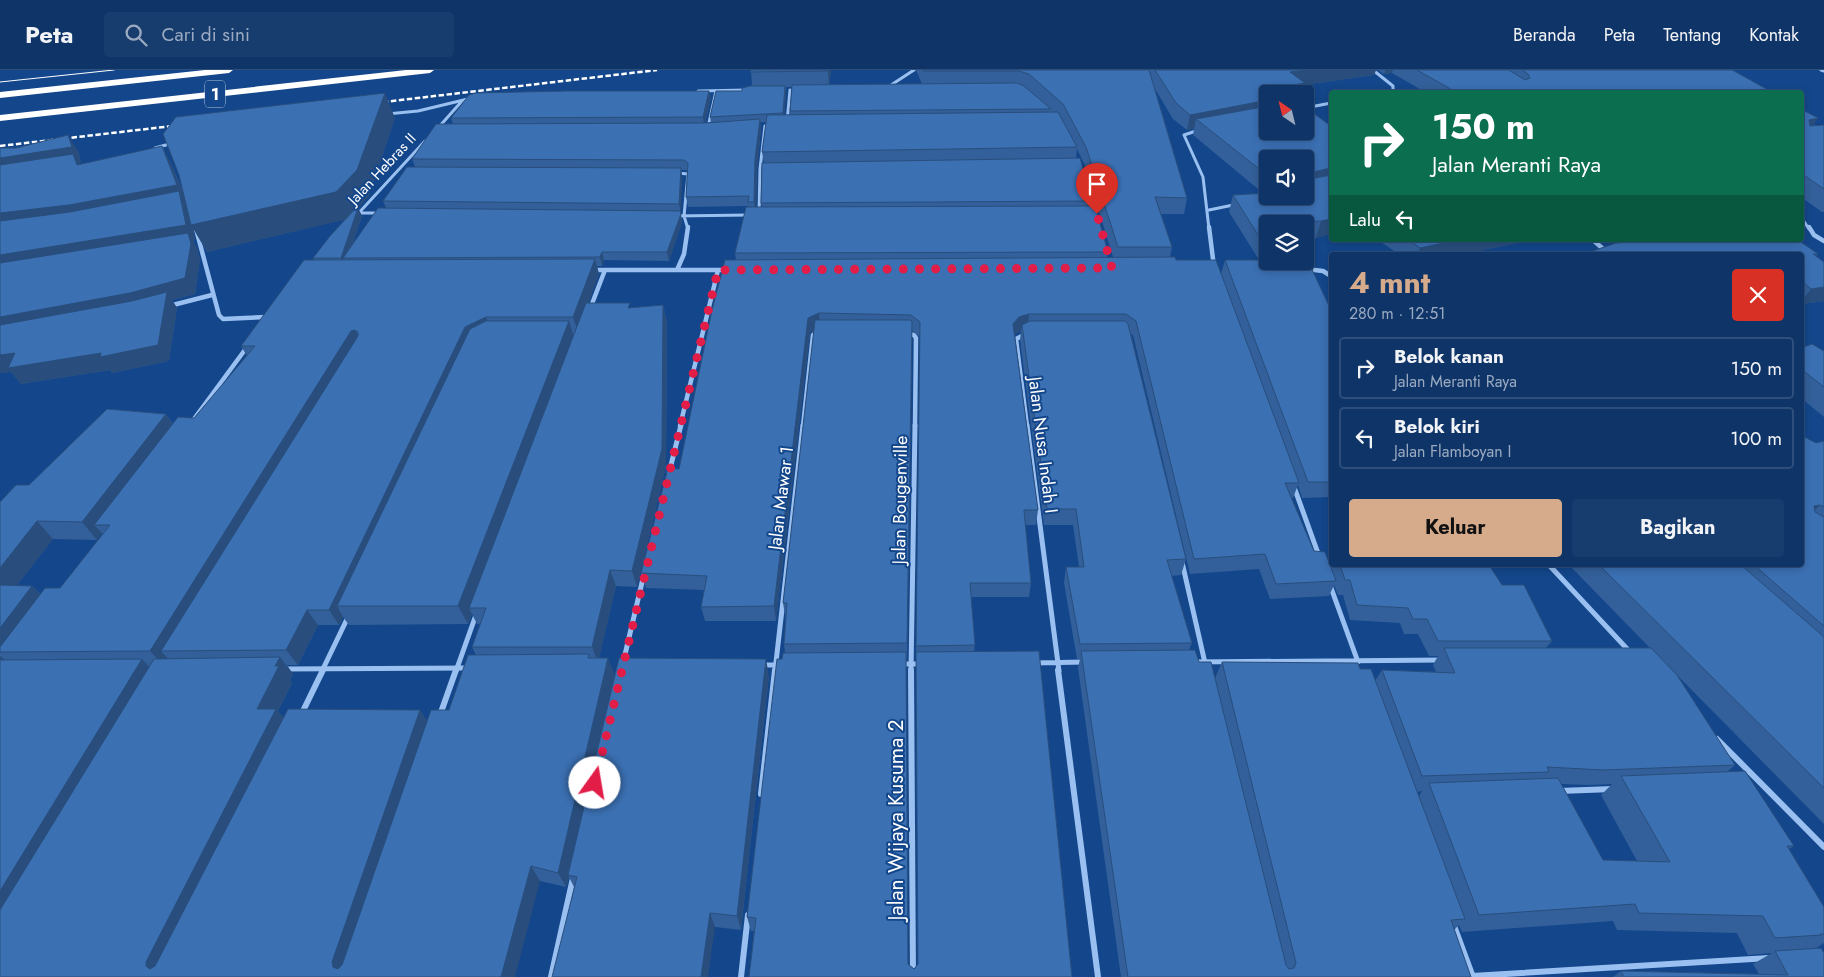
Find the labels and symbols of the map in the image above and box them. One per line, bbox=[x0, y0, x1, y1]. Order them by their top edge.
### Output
road number: 1 bbox=[205, 80, 225, 108]
north arrow bbox=[1259, 85, 1314, 140]
street label: Jalan Hebras II bbox=[342, 128, 421, 211]
pin bbox=[1076, 163, 1118, 214]
street label: Jalan Nusa Indah I bbox=[1021, 373, 1064, 515]
street label: Jalan Bougenville bbox=[886, 435, 914, 567]
street label: Jalan Mawar 1 bbox=[761, 445, 800, 553]
street label: Jalan Wijaya Kusuma 2 bbox=[881, 719, 911, 924]
position arrow bbox=[568, 756, 620, 808]

